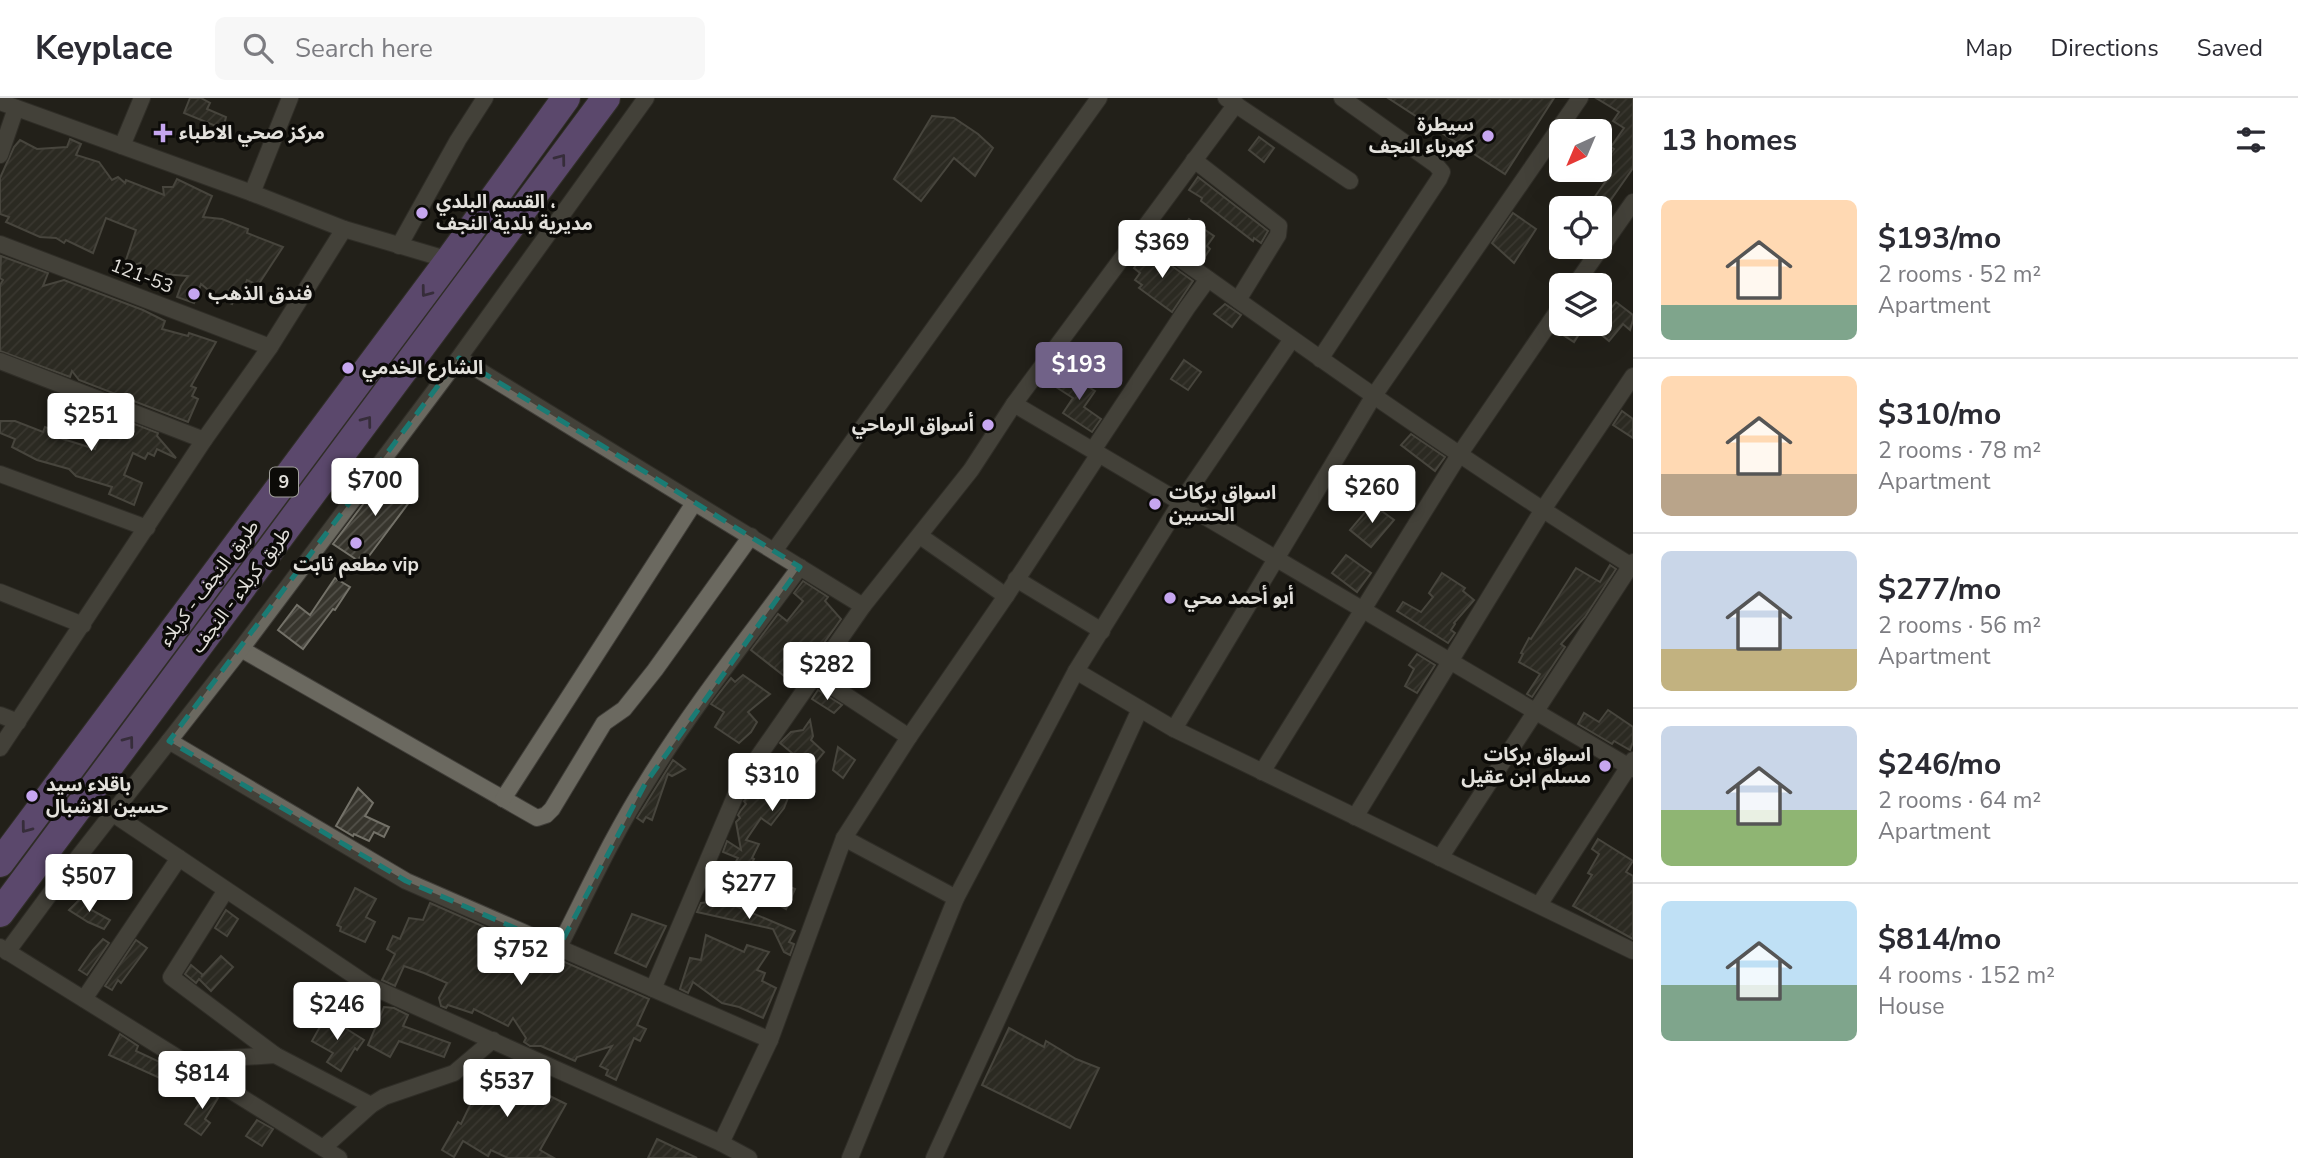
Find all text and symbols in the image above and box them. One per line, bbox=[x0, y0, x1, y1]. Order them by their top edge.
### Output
search box bbox=[215, 17, 705, 80]
text: Keyplace bbox=[35, 26, 173, 71]
icon: search bbox=[239, 29, 277, 67]
text: Search here bbox=[295, 31, 433, 66]
text: Map bbox=[1965, 32, 2012, 64]
text: Directions bbox=[2050, 32, 2159, 64]
text: Saved bbox=[2197, 32, 2263, 64]
place label: سيطرة كهرباء النجف bbox=[1369, 112, 1474, 160]
north arrow bbox=[1549, 119, 1612, 182]
map controls bbox=[1549, 119, 1612, 336]
place label: مركز صحي الاطباء bbox=[179, 120, 325, 147]
text: 13 homes bbox=[1661, 120, 1797, 161]
icon: filters bbox=[2232, 121, 2270, 159]
marker: مركز صحي الاطباء bbox=[153, 123, 173, 143]
marker: سيطرة كهرباء النجف bbox=[1480, 128, 1496, 144]
one-way arrow bbox=[553, 154, 565, 167]
place label: القسم البلدي ، مديرية بلدية النجف bbox=[436, 189, 593, 237]
button: locate bbox=[1549, 196, 1612, 259]
marker: القسم البلدي ، مديرية بلدية النجف bbox=[414, 205, 430, 221]
text: $193/mo bbox=[1878, 218, 2001, 259]
pin: $369 bbox=[1121, 220, 1203, 280]
text: $369 bbox=[1134, 227, 1190, 258]
icon: home bbox=[1717, 228, 1801, 312]
street label: 121-53 bbox=[107, 252, 177, 300]
text: 2 rooms · 52 m² bbox=[1878, 259, 2041, 290]
button: layers bbox=[1549, 273, 1612, 336]
place label: فندق الذهب bbox=[208, 281, 312, 307]
one-way arrow bbox=[421, 284, 434, 297]
marker: فندق الذهب bbox=[186, 286, 202, 302]
text: Apartment bbox=[1878, 290, 1990, 321]
pin: $193 bbox=[1038, 342, 1120, 402]
text: $193 bbox=[1051, 349, 1107, 380]
place label: الشارع الخدمي bbox=[362, 355, 483, 382]
marker: الشارع الخدمي bbox=[340, 360, 356, 376]
pin: $251 bbox=[50, 394, 132, 453]
text: $310/mo bbox=[1878, 394, 2001, 435]
text: $251 bbox=[63, 400, 119, 431]
icon: home bbox=[1717, 404, 1801, 488]
place label: أسواق الرماحي bbox=[852, 411, 974, 439]
one-way arrow bbox=[359, 416, 371, 429]
marker: أسواق الرماحي bbox=[980, 417, 996, 433]
text: 2 rooms · 78 m² bbox=[1878, 435, 2041, 466]
pin: $700 bbox=[334, 458, 416, 518]
text: $700 bbox=[347, 465, 403, 496]
pin: $260 bbox=[1331, 466, 1413, 525]
text: Apartment bbox=[1878, 466, 1990, 497]
road number: 9 bbox=[270, 468, 298, 496]
text: $260 bbox=[1344, 472, 1400, 503]
place label: اسواق بركات الحسين bbox=[1169, 480, 1276, 528]
marker: اسواق بركات الحسين bbox=[1147, 496, 1163, 512]
street label: طريق النجف - کربلاء bbox=[153, 515, 265, 651]
street label: طريق کربلاء - النجف bbox=[185, 522, 297, 658]
marker: مطعم ثابت vip bbox=[348, 535, 364, 551]
place label: مطعم ثابت vip bbox=[293, 552, 419, 579]
text: $277/mo bbox=[1878, 569, 2001, 610]
icon: home bbox=[1717, 579, 1801, 663]
place label: أبو أحمد محي bbox=[1184, 584, 1294, 612]
marker: أبو أحمد محي bbox=[1162, 590, 1178, 606]
text: 2 rooms · 56 m² bbox=[1878, 610, 2041, 641]
text: Apartment bbox=[1878, 641, 1990, 672]
pin: $282 bbox=[786, 642, 868, 702]
text: $282 bbox=[799, 649, 855, 680]
one-way arrow bbox=[121, 736, 133, 749]
place label: اسواق بركات مسلم ابن عقيل bbox=[1461, 742, 1591, 791]
text: $246/mo bbox=[1878, 744, 2001, 785]
pin: $310 bbox=[731, 754, 813, 813]
icon: home bbox=[1717, 754, 1801, 838]
marker: اسواق بركات مسلم ابن عقيل bbox=[1597, 758, 1613, 774]
text: $310 bbox=[744, 760, 800, 791]
place label: باقلاء سيد حسين الاشبال bbox=[46, 772, 168, 820]
text: 2 rooms · 64 m² bbox=[1878, 785, 2041, 816]
marker: باقلاء سيد حسين الاشبال bbox=[24, 788, 40, 804]
text: Apartment bbox=[1878, 816, 1990, 847]
one-way arrow bbox=[22, 820, 34, 833]
pin: $507 bbox=[48, 854, 130, 914]
text: $507 bbox=[61, 861, 117, 892]
pin: $277 bbox=[708, 862, 790, 921]
text: $277 bbox=[721, 868, 777, 899]
text: $814/mo bbox=[1878, 919, 2001, 960]
pin: $752 bbox=[480, 928, 562, 987]
icon: home bbox=[1717, 929, 1801, 1013]
text: $752 bbox=[493, 934, 549, 965]
text: 4 rooms · 152 m² bbox=[1878, 960, 2055, 991]
pin: $246 bbox=[296, 982, 378, 1042]
text: $246 bbox=[309, 989, 365, 1020]
text: House bbox=[1878, 991, 1945, 1022]
pin: $814 bbox=[161, 1052, 243, 1111]
text: $814 bbox=[174, 1058, 230, 1089]
pin: $537 bbox=[466, 1060, 548, 1119]
text: $537 bbox=[479, 1066, 535, 1097]

